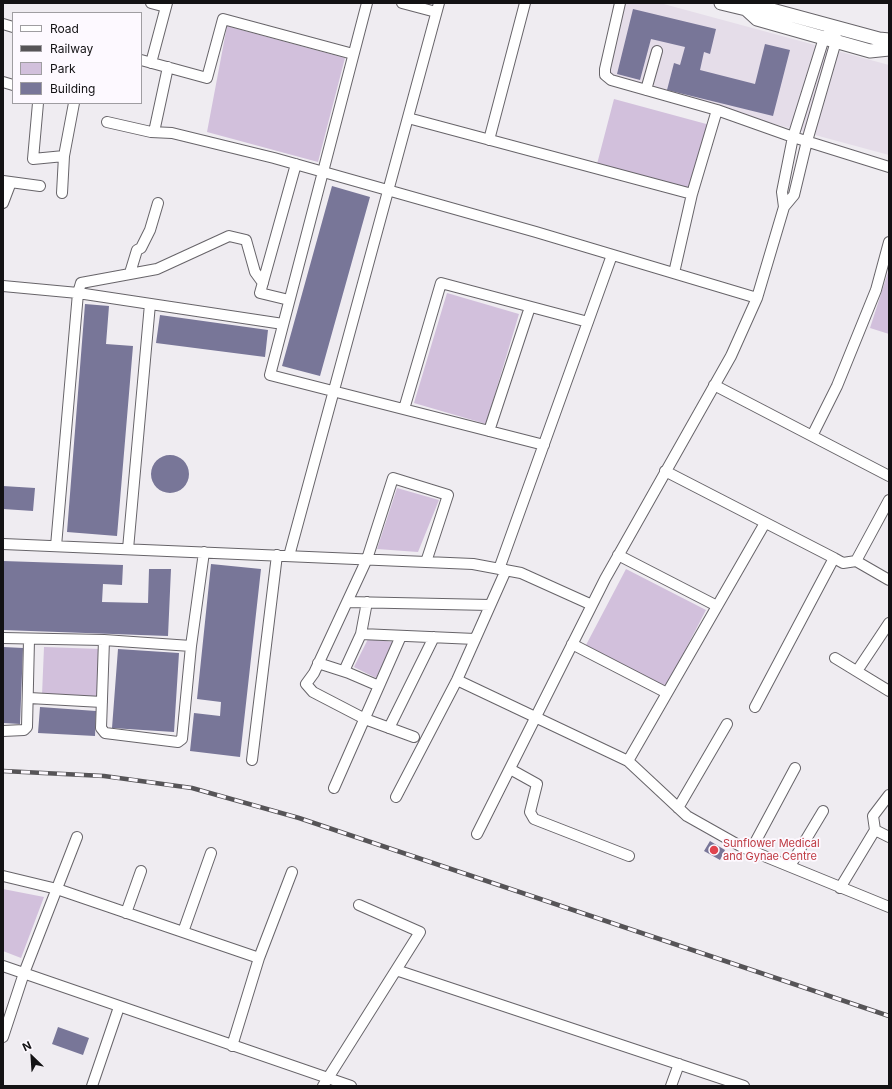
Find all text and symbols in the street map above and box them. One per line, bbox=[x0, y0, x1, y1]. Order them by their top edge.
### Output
legend bbox=[12, 12, 142, 104]
text: Road bbox=[50, 21, 79, 36]
text: Railway bbox=[50, 41, 93, 56]
text: Park bbox=[50, 61, 76, 76]
text: Building bbox=[50, 81, 95, 96]
place label: Sunflower Medical and Gynae Centre bbox=[723, 837, 820, 863]
marker: Sunflower Medical and Gynae Centre bbox=[708, 844, 720, 856]
north arrow bbox=[12, 1037, 52, 1077]
text: N bbox=[20, 1038, 34, 1054]

